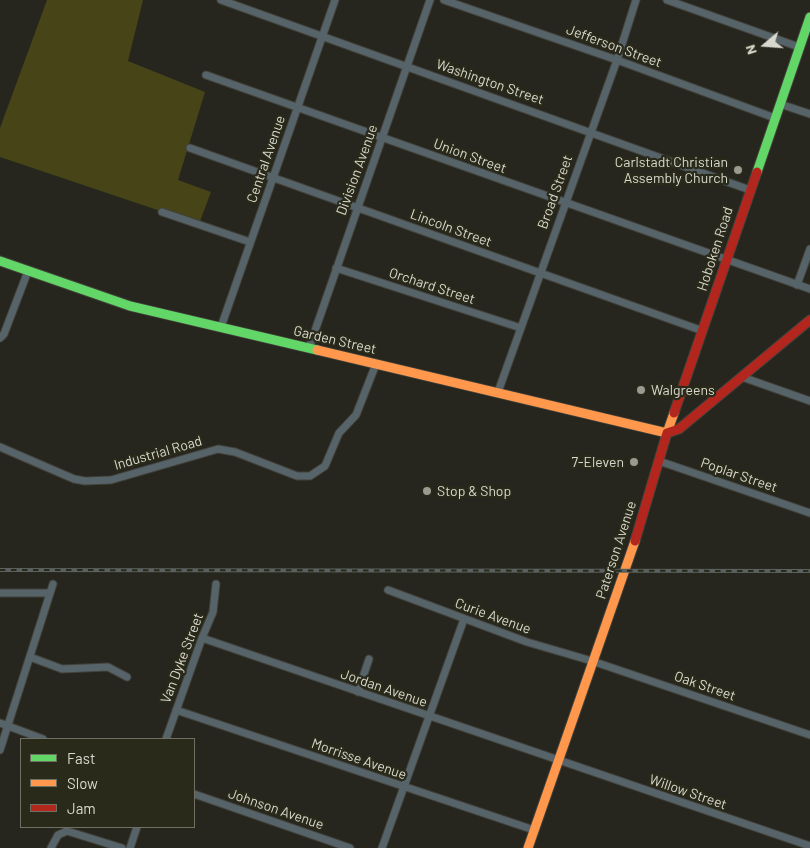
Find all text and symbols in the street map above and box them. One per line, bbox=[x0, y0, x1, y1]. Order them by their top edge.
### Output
north arrow bbox=[740, 20, 790, 70]
street label: Jefferson Street bbox=[564, 21, 664, 71]
text: N bbox=[741, 43, 760, 57]
street label: Washington Street bbox=[434, 56, 546, 108]
street label: Central Avenue bbox=[243, 113, 289, 205]
street label: Division Avenue bbox=[333, 122, 381, 218]
street label: Union Street bbox=[431, 135, 509, 177]
street label: Broad Street bbox=[534, 153, 576, 231]
place label: Carlstadt Christian Assembly Church bbox=[615, 154, 728, 186]
marker: Carlstadt Christian Assembly Church bbox=[732, 164, 744, 176]
street label: Lincoln Street bbox=[408, 205, 494, 251]
street label: Hoboken Road bbox=[693, 205, 737, 293]
street label: Orchard Street bbox=[387, 264, 477, 308]
street label: Garden Street bbox=[292, 322, 378, 358]
place label: Walgreens bbox=[651, 382, 715, 398]
marker: Walgreens bbox=[635, 384, 647, 396]
street label: Industrial Road bbox=[112, 432, 204, 474]
place label: 7-Eleven bbox=[571, 454, 624, 470]
street label: Poplar Street bbox=[698, 454, 780, 496]
marker: 7-Eleven bbox=[628, 456, 640, 468]
place label: Stop & Shop bbox=[437, 483, 511, 499]
marker: Stop & Shop bbox=[421, 485, 433, 497]
street label: Paterson Avenue bbox=[592, 499, 640, 601]
street label: Curie Avenue bbox=[453, 595, 533, 637]
street label: Van Dyke Street bbox=[157, 610, 207, 706]
street label: Jordan Avenue bbox=[339, 665, 429, 711]
street label: Oak Street bbox=[672, 668, 738, 704]
street label: Morrisse Avenue bbox=[309, 735, 409, 783]
legend bbox=[20, 738, 195, 828]
text: Fast bbox=[67, 749, 95, 767]
street label: Willow Street bbox=[647, 771, 729, 813]
text: Slow bbox=[67, 774, 98, 792]
street label: Johnson Avenue bbox=[226, 785, 326, 833]
text: Jam bbox=[67, 799, 96, 817]

